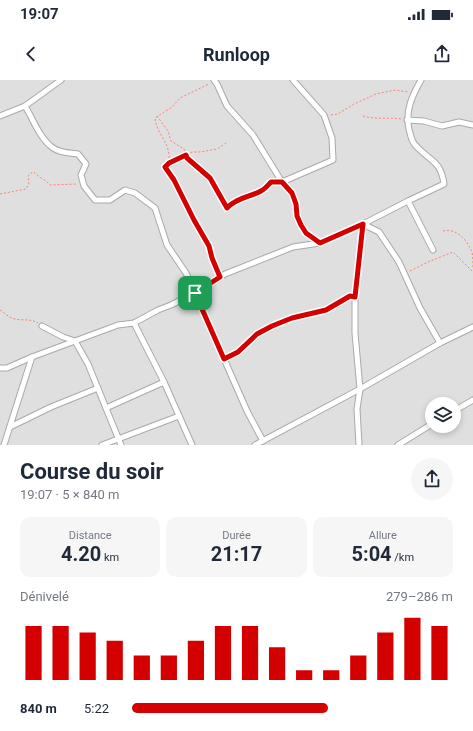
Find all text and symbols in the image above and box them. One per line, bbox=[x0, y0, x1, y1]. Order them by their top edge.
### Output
text: 19:07 bbox=[20, 5, 59, 23]
icon: back bbox=[20, 43, 42, 65]
icon: share bbox=[431, 43, 453, 65]
text: Runloop bbox=[203, 44, 270, 65]
pin bbox=[178, 276, 212, 310]
icon: arrive bbox=[184, 282, 206, 304]
map controls bbox=[425, 397, 461, 433]
button: layers bbox=[425, 397, 461, 433]
button: share bbox=[411, 458, 453, 500]
text: Course du soir bbox=[20, 459, 164, 484]
text: 19:07 · 5 × 840 m bbox=[20, 487, 119, 502]
text: Distance bbox=[69, 529, 112, 542]
text: Durée bbox=[222, 529, 251, 542]
text: Allure bbox=[369, 529, 397, 542]
text: 4.20 bbox=[61, 542, 101, 566]
text: 21:17 bbox=[211, 542, 262, 566]
text: 5:04 bbox=[352, 542, 392, 566]
text: km bbox=[101, 551, 119, 564]
text: /km bbox=[392, 551, 414, 564]
text: Dénivelé bbox=[20, 589, 69, 604]
text: 279–286 m bbox=[386, 589, 453, 604]
text: 840 m bbox=[20, 701, 57, 716]
text: 5:22 bbox=[84, 701, 109, 716]

